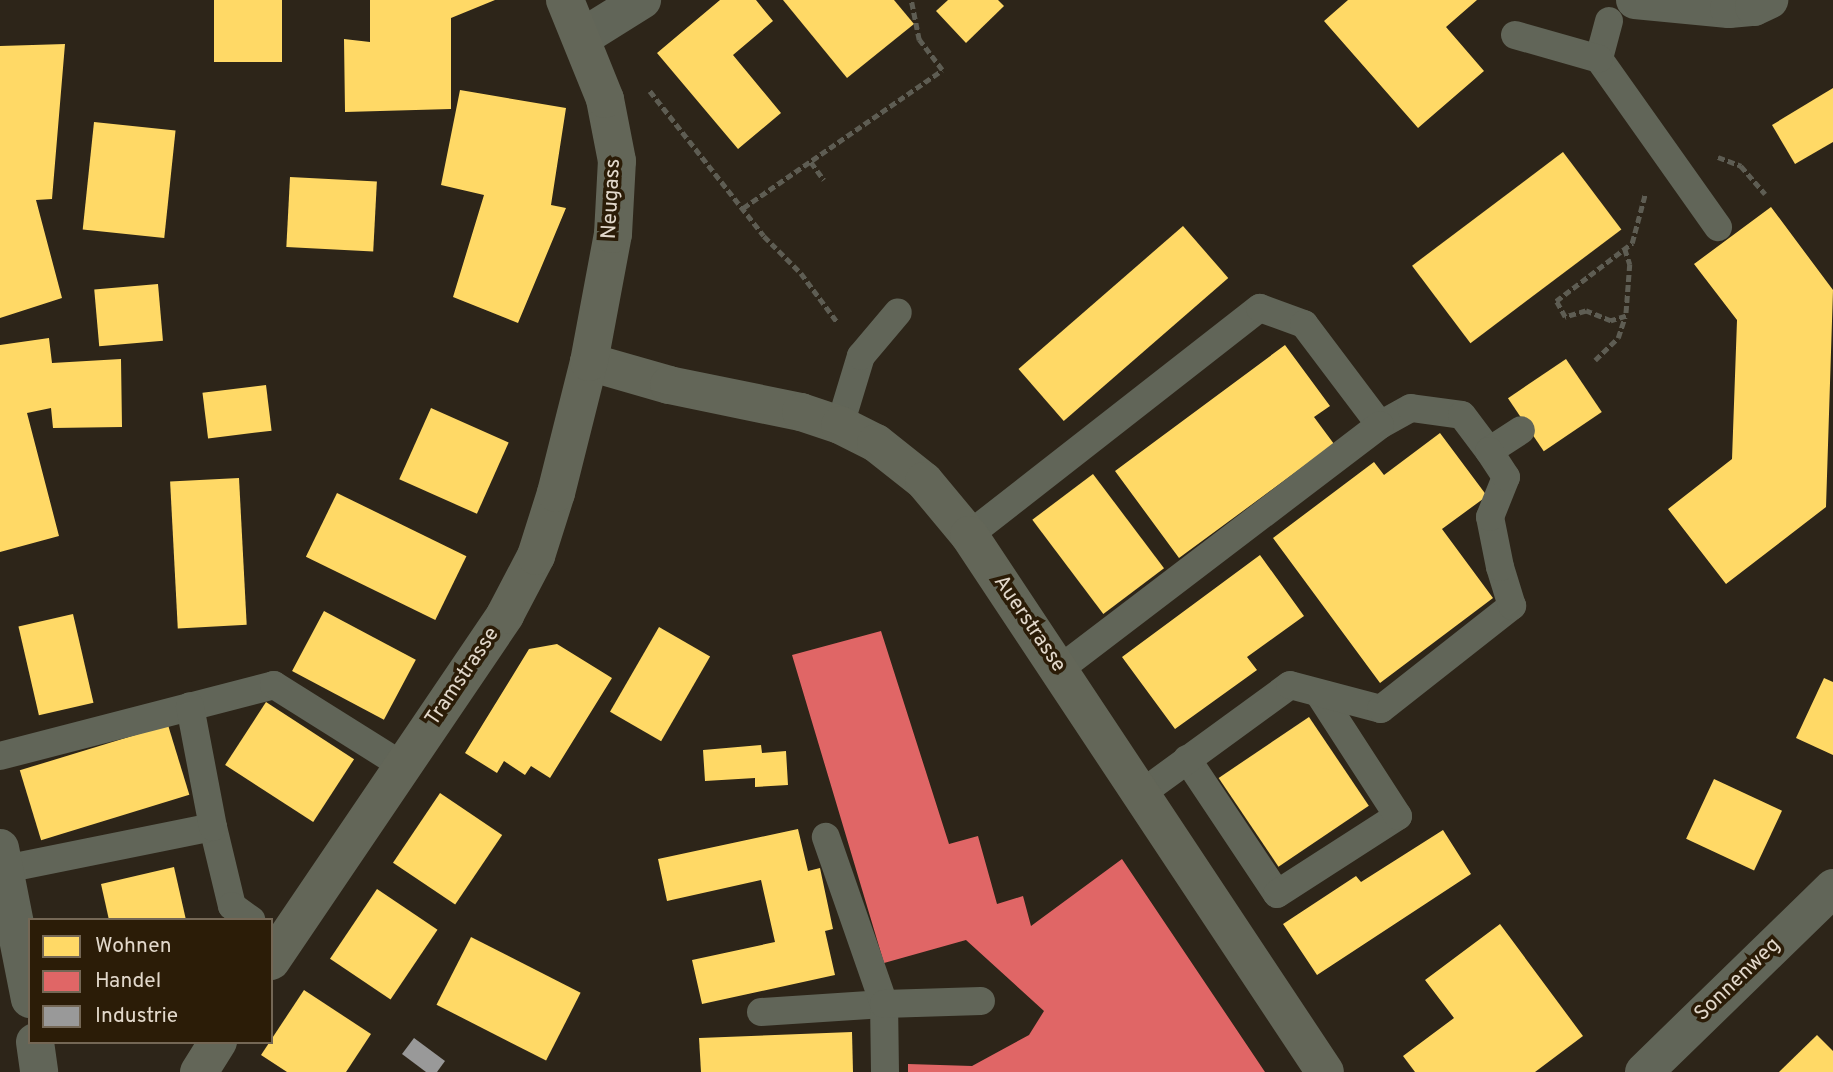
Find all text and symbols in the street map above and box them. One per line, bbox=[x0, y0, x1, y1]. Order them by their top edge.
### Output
street label: Neugass bbox=[597, 158, 627, 240]
street label: Auerstrasse bbox=[987, 571, 1071, 677]
street label: Tramstrasse bbox=[421, 623, 505, 731]
legend bbox=[28, 918, 273, 1044]
text: Wohnen bbox=[95, 933, 172, 960]
street label: Sonnenweg bbox=[1690, 933, 1786, 1027]
text: Handel bbox=[95, 968, 161, 995]
text: Industrie bbox=[95, 1003, 178, 1030]

